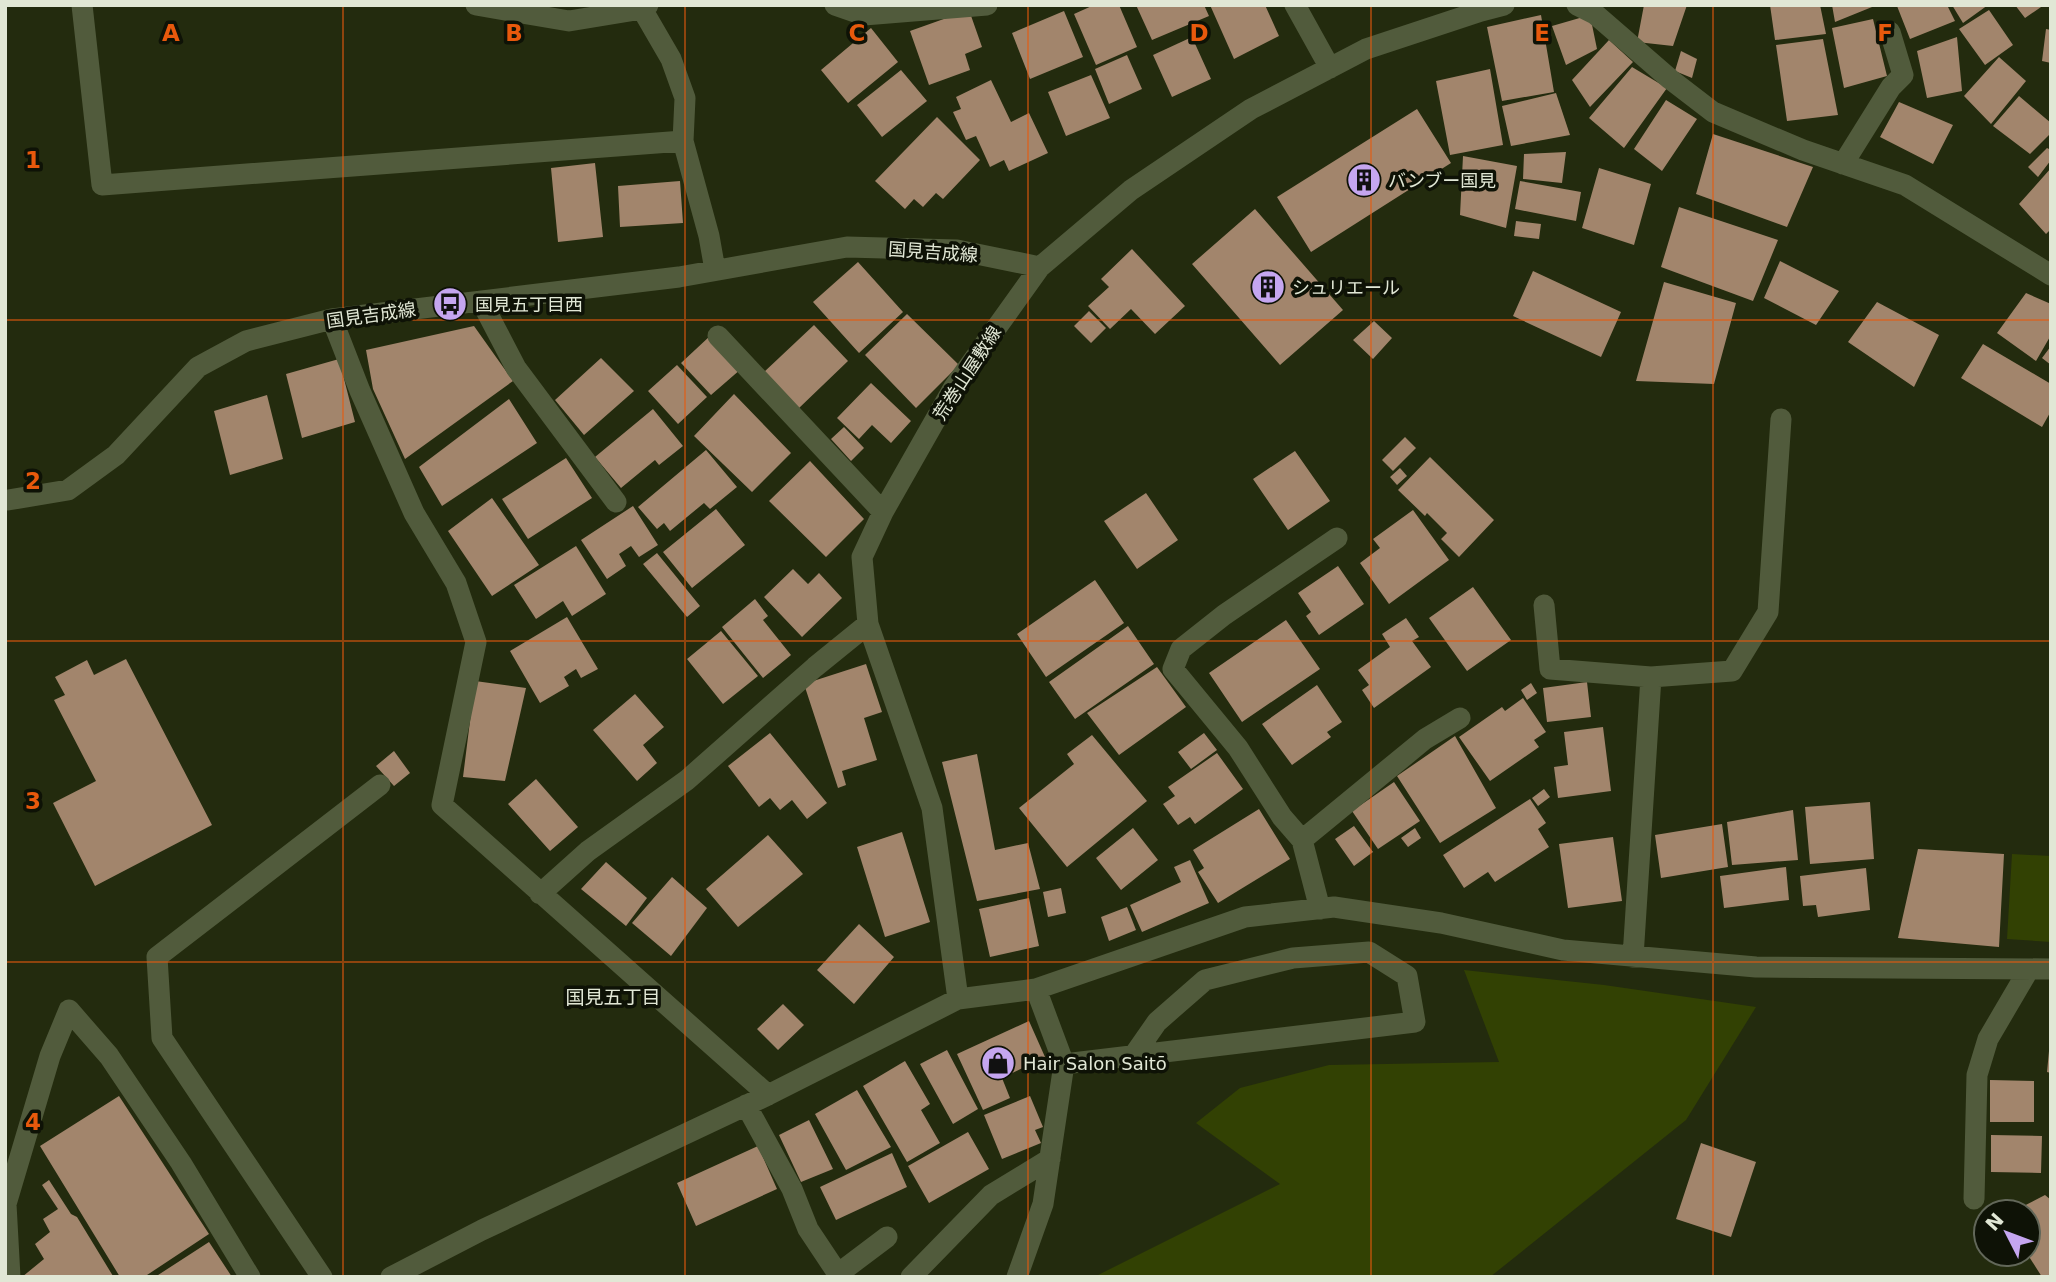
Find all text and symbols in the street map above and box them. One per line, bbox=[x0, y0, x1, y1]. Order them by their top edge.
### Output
text: A bbox=[162, 20, 180, 46]
text: B bbox=[505, 20, 523, 46]
text: C bbox=[849, 20, 865, 46]
text: D bbox=[1189, 20, 1209, 46]
text: E bbox=[1534, 20, 1550, 46]
text: F bbox=[1877, 20, 1893, 46]
text: 1 bbox=[25, 147, 41, 173]
building icon: バンブー国見 bbox=[1345, 161, 1383, 199]
place label: バンブー国見 bbox=[1388, 170, 1496, 191]
street label: 国見吉成線 bbox=[887, 238, 979, 266]
building icon: シュリエール bbox=[1249, 268, 1287, 306]
place label: シュリエール bbox=[1292, 277, 1400, 298]
bus stop icon: 国見五丁目西 bbox=[431, 285, 469, 323]
place label: 国見五丁目西 bbox=[475, 294, 583, 315]
street label: 国見吉成線 bbox=[325, 298, 417, 332]
street label: 荒巻山屋敷線 bbox=[929, 322, 1005, 424]
text: 2 bbox=[25, 468, 41, 494]
text: 3 bbox=[25, 788, 41, 814]
district label: 国見五丁目 bbox=[565, 986, 661, 1008]
shop icon: Hair Salon Saitō bbox=[979, 1044, 1017, 1082]
place label: Hair Salon Saitō bbox=[1023, 1053, 1167, 1074]
text: 4 bbox=[25, 1109, 41, 1135]
north arrow bbox=[1972, 1198, 2042, 1268]
text: N bbox=[1981, 1208, 2008, 1235]

